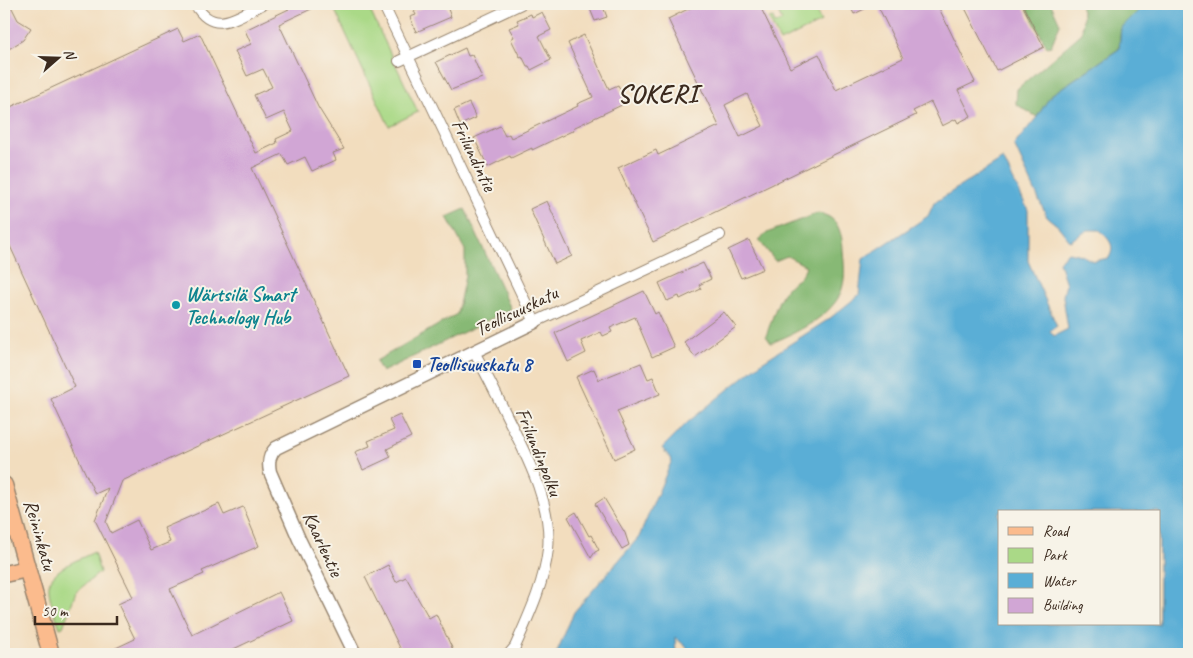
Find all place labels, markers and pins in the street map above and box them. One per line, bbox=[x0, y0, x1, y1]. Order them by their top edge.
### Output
place label: Wärtsilä Smart Technology Hub bbox=[186, 282, 298, 330]
marker: Wärtsilä Smart Technology Hub bbox=[170, 299, 182, 311]
place label: Teollisuuskatu 8 bbox=[427, 352, 535, 377]
marker: Teollisuuskatu 8 bbox=[411, 358, 423, 370]

